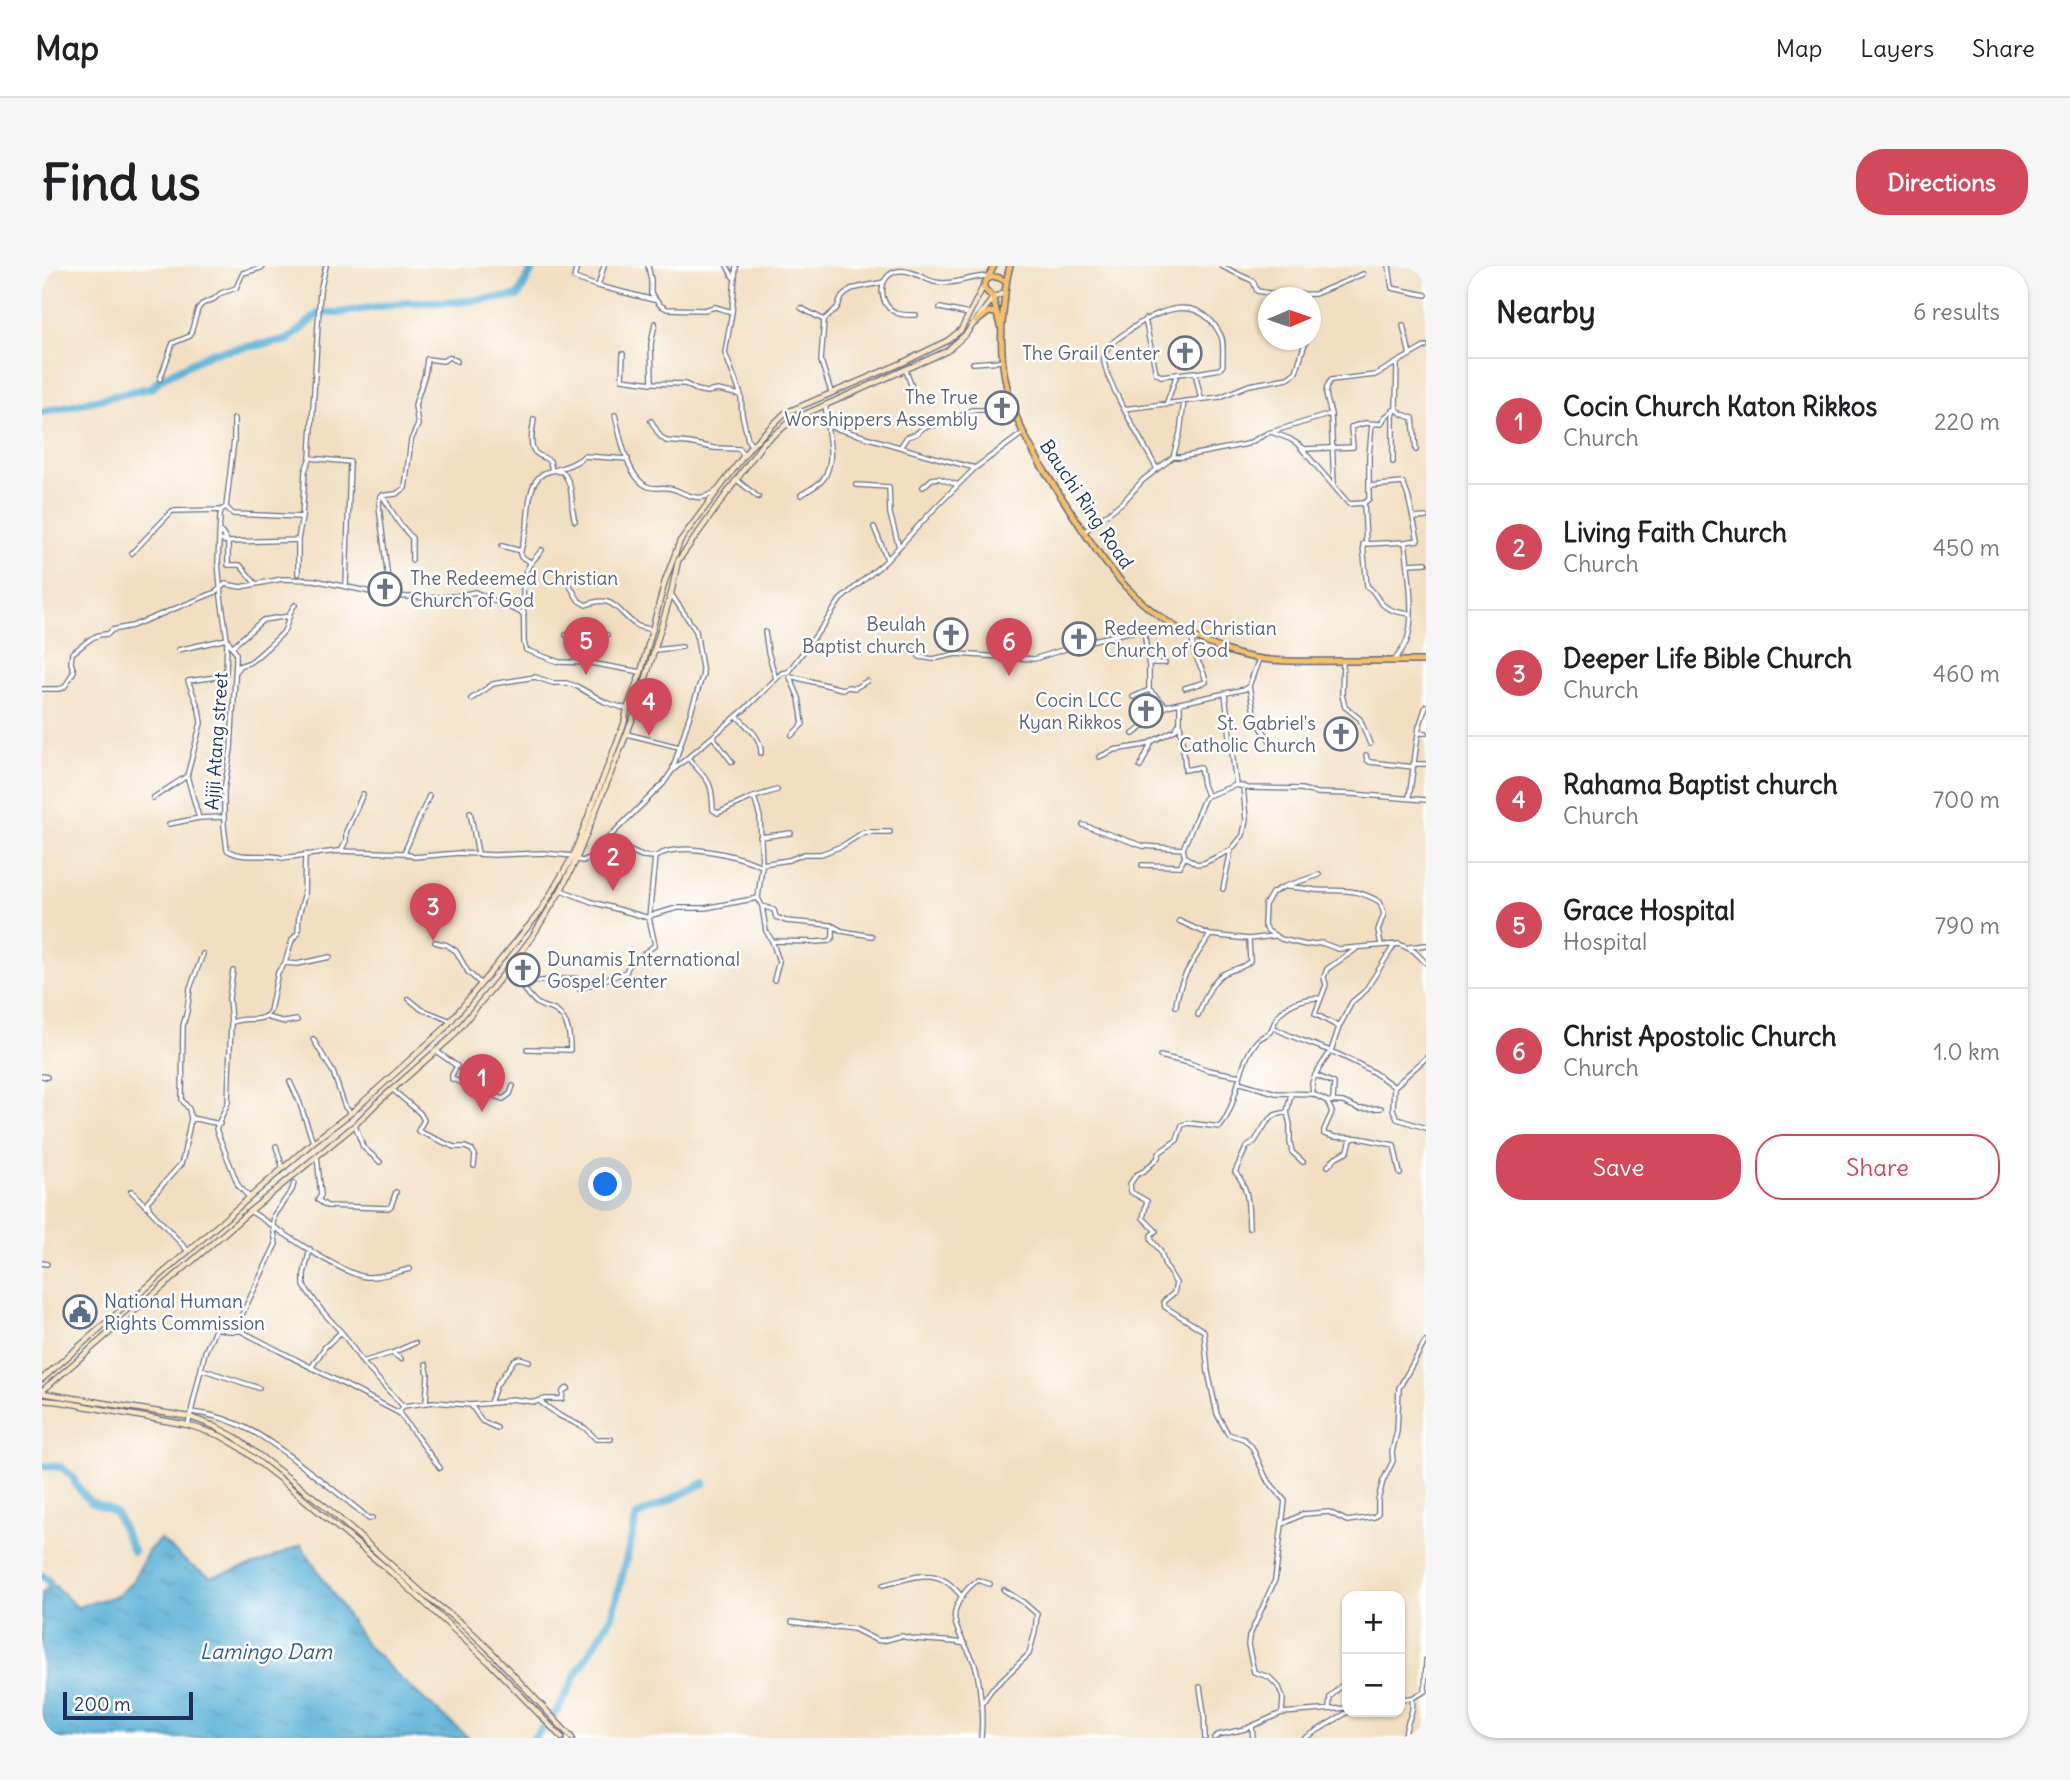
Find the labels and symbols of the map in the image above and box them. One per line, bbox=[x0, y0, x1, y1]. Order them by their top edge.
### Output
north arrow bbox=[1258, 287, 1321, 350]
church icon: The Grail Center bbox=[1166, 334, 1204, 372]
place label: The Grail Center bbox=[1022, 341, 1160, 365]
place label: The True Worshippers Assembly bbox=[784, 385, 978, 431]
church icon: The True Worshippers Assembly bbox=[983, 389, 1021, 427]
street label: Bauchi Ring Road bbox=[1035, 435, 1139, 573]
place label: The Redeemed Christian Church of God bbox=[410, 566, 618, 612]
church icon: The Redeemed Christian Church of God bbox=[366, 570, 404, 608]
place label: Beulah Baptist church bbox=[802, 612, 926, 658]
church icon: Beulah Baptist church bbox=[932, 616, 970, 654]
place label: Redeemed Christian Church of God bbox=[1104, 616, 1277, 662]
pin: 5 bbox=[563, 617, 609, 675]
pin: 6 bbox=[986, 618, 1032, 676]
church icon: Redeemed Christian Church of God bbox=[1060, 620, 1098, 658]
street label: Ajiji Atang street bbox=[199, 671, 233, 811]
pin: 4 bbox=[626, 678, 672, 736]
place label: Cocin LCC Kyan Rikkos bbox=[1018, 688, 1122, 734]
church icon: Cocin LCC Kyan Rikkos bbox=[1127, 692, 1165, 730]
place label: St. Gabriel's Catholic Church bbox=[1179, 711, 1316, 757]
church icon: St. Gabriel's Catholic Church bbox=[1322, 715, 1360, 753]
pin: 2 bbox=[590, 833, 636, 891]
pin: 3 bbox=[410, 883, 456, 941]
place label: Dunamis International Gospel Center bbox=[547, 947, 740, 993]
church icon: Dunamis International Gospel Center bbox=[504, 951, 542, 989]
pin: 1 bbox=[459, 1054, 505, 1112]
your location bbox=[588, 1167, 622, 1201]
place label: National Human Rights Commission bbox=[104, 1289, 265, 1335]
public building icon: National Human Rights Commission bbox=[61, 1293, 99, 1331]
water label: Lamingo Dam bbox=[200, 1638, 333, 1665]
scale bar bbox=[63, 1689, 192, 1721]

